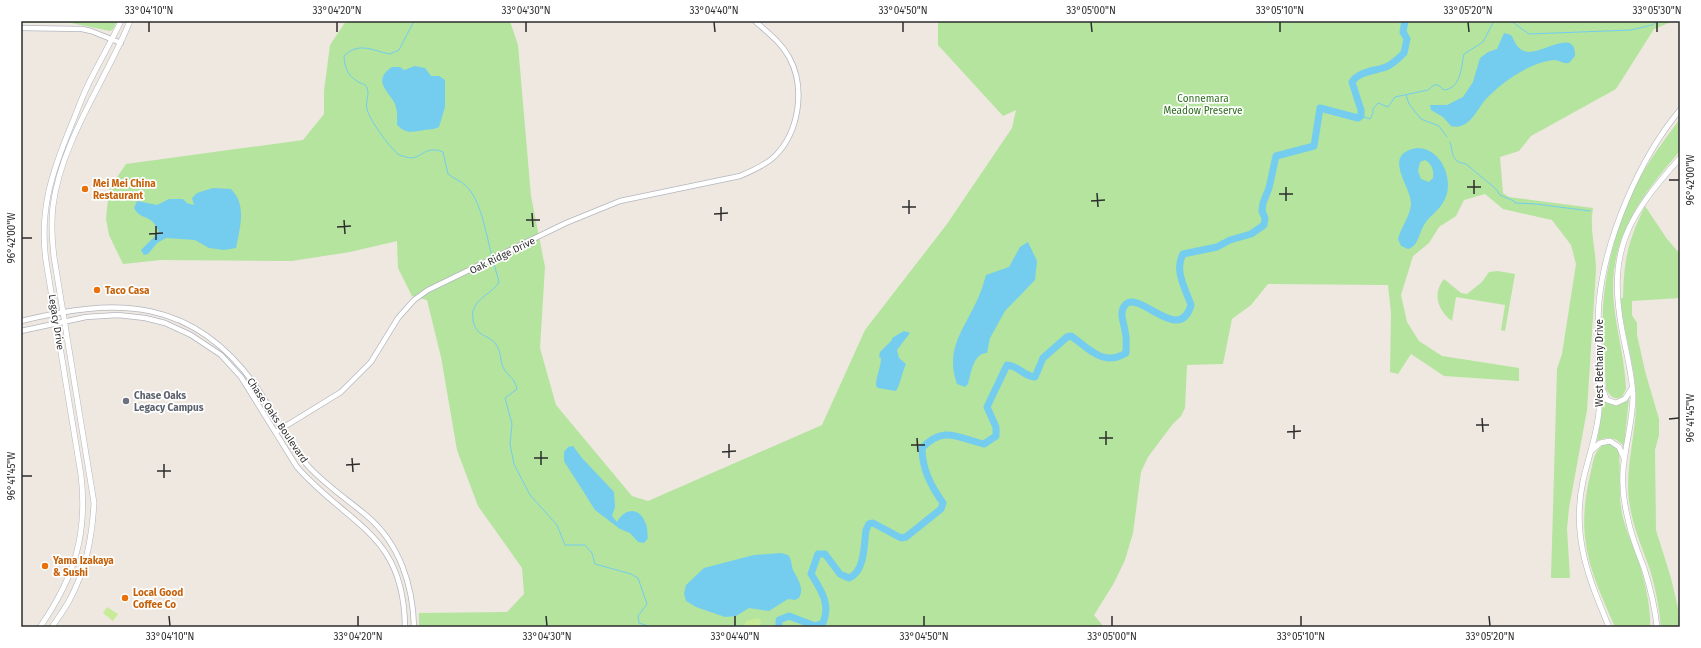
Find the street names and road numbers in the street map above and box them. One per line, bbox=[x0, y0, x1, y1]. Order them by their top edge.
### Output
street label: Oak Ridge Drive bbox=[468, 235, 537, 277]
street label: Legacy Drive bbox=[46, 293, 66, 351]
street label: West Bethany Drive bbox=[1594, 319, 1606, 407]
street label: Chase Oaks Boulevard bbox=[244, 376, 310, 465]

